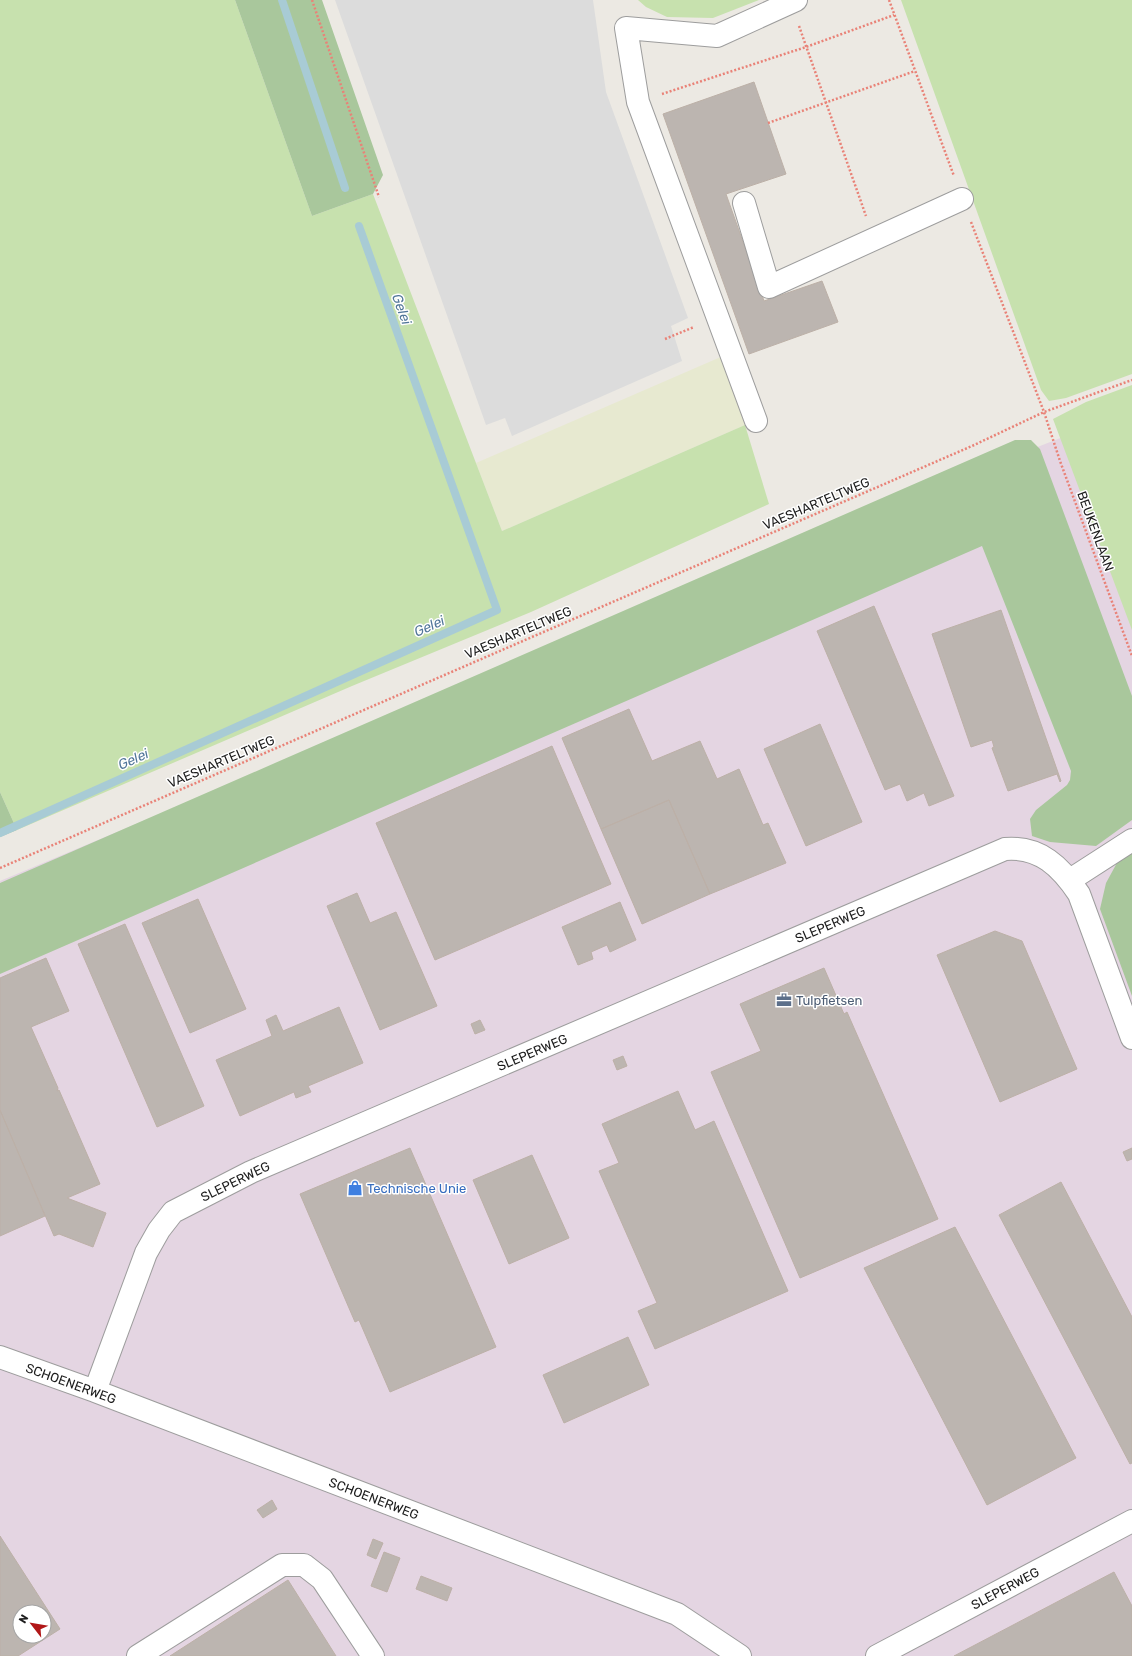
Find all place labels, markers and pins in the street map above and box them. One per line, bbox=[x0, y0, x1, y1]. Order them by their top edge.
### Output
office icon: Tulpfietsen bbox=[775, 991, 793, 1009]
place label: Tulpfietsen bbox=[796, 993, 862, 1008]
shop icon: Technische Unie bbox=[346, 1179, 364, 1197]
place label: Technische Unie bbox=[367, 1181, 466, 1196]

